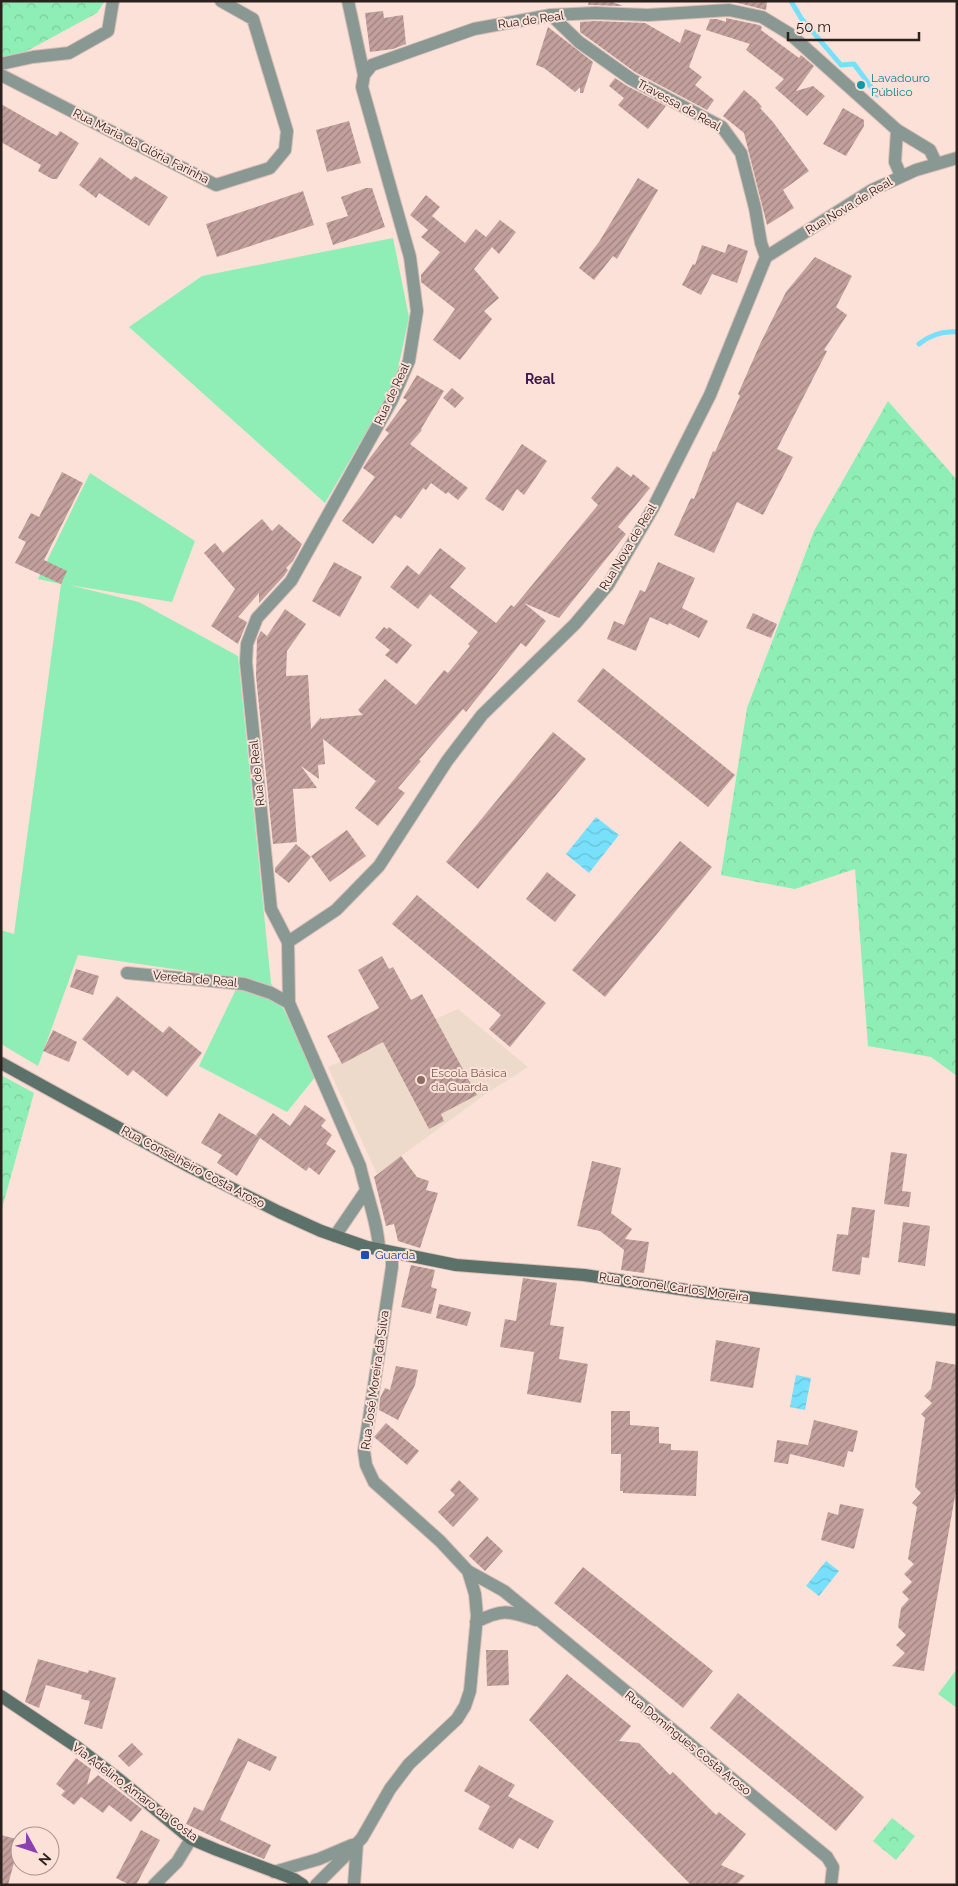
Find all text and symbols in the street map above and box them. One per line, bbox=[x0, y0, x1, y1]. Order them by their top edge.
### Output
street label: Rua de Real bbox=[497, 8, 566, 32]
scale bar bbox=[788, 10, 919, 42]
text: 50 m bbox=[796, 18, 831, 36]
place label: Lavadouro Público bbox=[871, 71, 930, 99]
street label: Travessa de Real bbox=[635, 76, 724, 134]
marker: Lavadouro Público bbox=[855, 79, 867, 91]
street label: Rua Maria da Glória Farinha bbox=[71, 106, 211, 186]
street label: Rua Nova de Real bbox=[803, 174, 895, 237]
street label: Rua de Real bbox=[372, 360, 413, 427]
district label: Real bbox=[525, 371, 556, 387]
street label: Rua Nova de Real bbox=[597, 501, 660, 593]
street label: Rua de Real bbox=[246, 738, 267, 807]
street label: Vereda de Real bbox=[152, 968, 238, 990]
place label: Escola Básica da Guarda bbox=[431, 1066, 507, 1094]
marker: Escola Básica da Guarda bbox=[415, 1074, 427, 1086]
street label: Rua Conselheiro Costa Aroso bbox=[119, 1123, 267, 1211]
place label: Guarda bbox=[375, 1248, 415, 1262]
marker: Guarda bbox=[359, 1249, 371, 1261]
street label: Rua Coronel Carlos Moreira bbox=[598, 1270, 750, 1304]
street label: Rua José Moreira da Silva bbox=[358, 1309, 392, 1451]
street label: Rua Domingues Costa Aroso bbox=[622, 1688, 754, 1798]
street label: Via Adelino Amaro da Costa bbox=[69, 1740, 201, 1844]
north arrow bbox=[10, 1826, 60, 1876]
text: N bbox=[35, 1850, 55, 1869]

